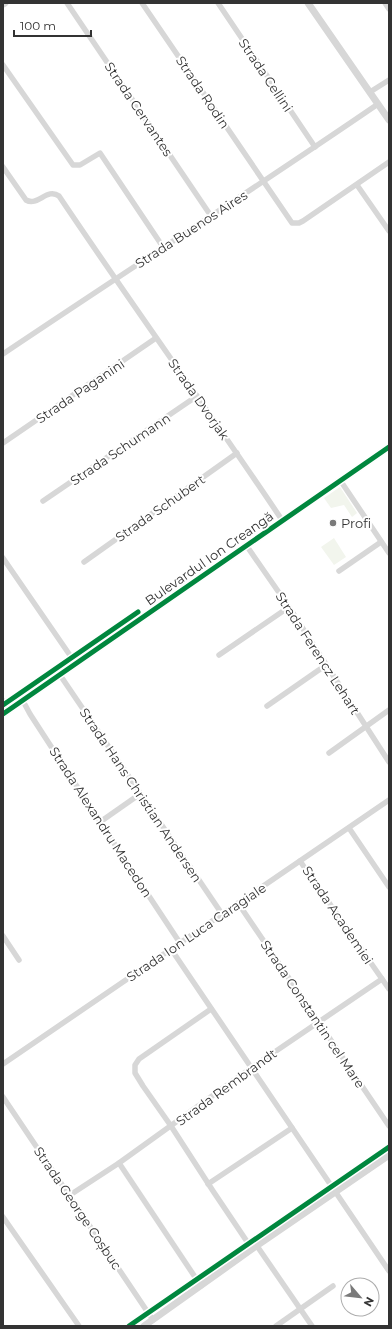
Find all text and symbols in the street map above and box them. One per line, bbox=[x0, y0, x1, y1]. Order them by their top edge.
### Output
scale bar bbox=[14, 12, 91, 38]
text: 100 m bbox=[20, 18, 56, 33]
street label: Strada Cellini bbox=[236, 35, 296, 115]
street label: Strada Rodin bbox=[173, 53, 233, 131]
street label: Strada Cervantes bbox=[102, 59, 176, 159]
street label: Strada Buenos Aires bbox=[132, 187, 250, 271]
street label: Strada Paganini bbox=[33, 355, 127, 427]
street label: Strada Dvorjak bbox=[165, 355, 233, 443]
street label: Strada Schumann bbox=[67, 410, 173, 488]
street label: Strada Schubert bbox=[112, 471, 208, 545]
street label: Bulevardul Ion Creangă bbox=[142, 508, 276, 608]
place label: Profi bbox=[341, 515, 371, 531]
marker: Profi bbox=[328, 518, 338, 528]
street label: Strada Ferencz Lehart bbox=[272, 589, 364, 717]
street label: Strada Hans Christian Andersen bbox=[77, 705, 205, 885]
street label: Strada Alexandru Macedon bbox=[46, 744, 156, 900]
street label: Strada Academiei bbox=[299, 863, 377, 967]
street label: Strada Ion Luca Caragiale bbox=[123, 879, 269, 985]
street label: Strada Constantin cel Mare bbox=[257, 937, 369, 1091]
street label: Strada Rembrandt bbox=[173, 1045, 279, 1129]
street label: Strada George Coșbuc bbox=[29, 1143, 125, 1274]
north arrow bbox=[340, 1277, 380, 1317]
text: N bbox=[361, 1294, 377, 1309]

